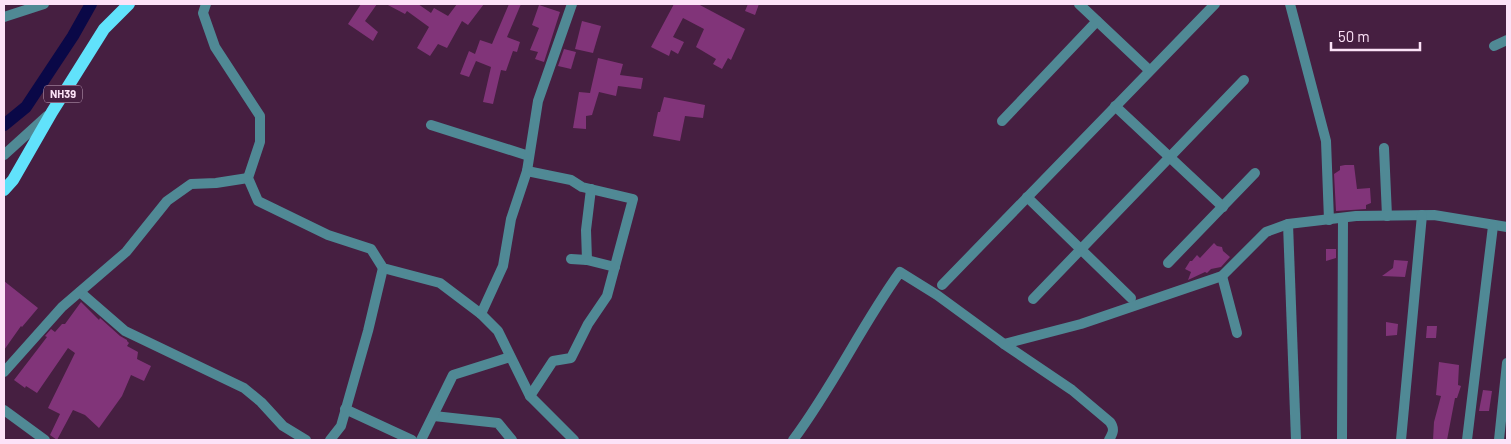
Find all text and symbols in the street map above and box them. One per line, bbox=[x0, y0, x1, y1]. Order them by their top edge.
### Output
scale bar bbox=[1331, 20, 1420, 52]
text: 50 m bbox=[1338, 27, 1370, 45]
road number: NH39 bbox=[44, 86, 82, 102]

